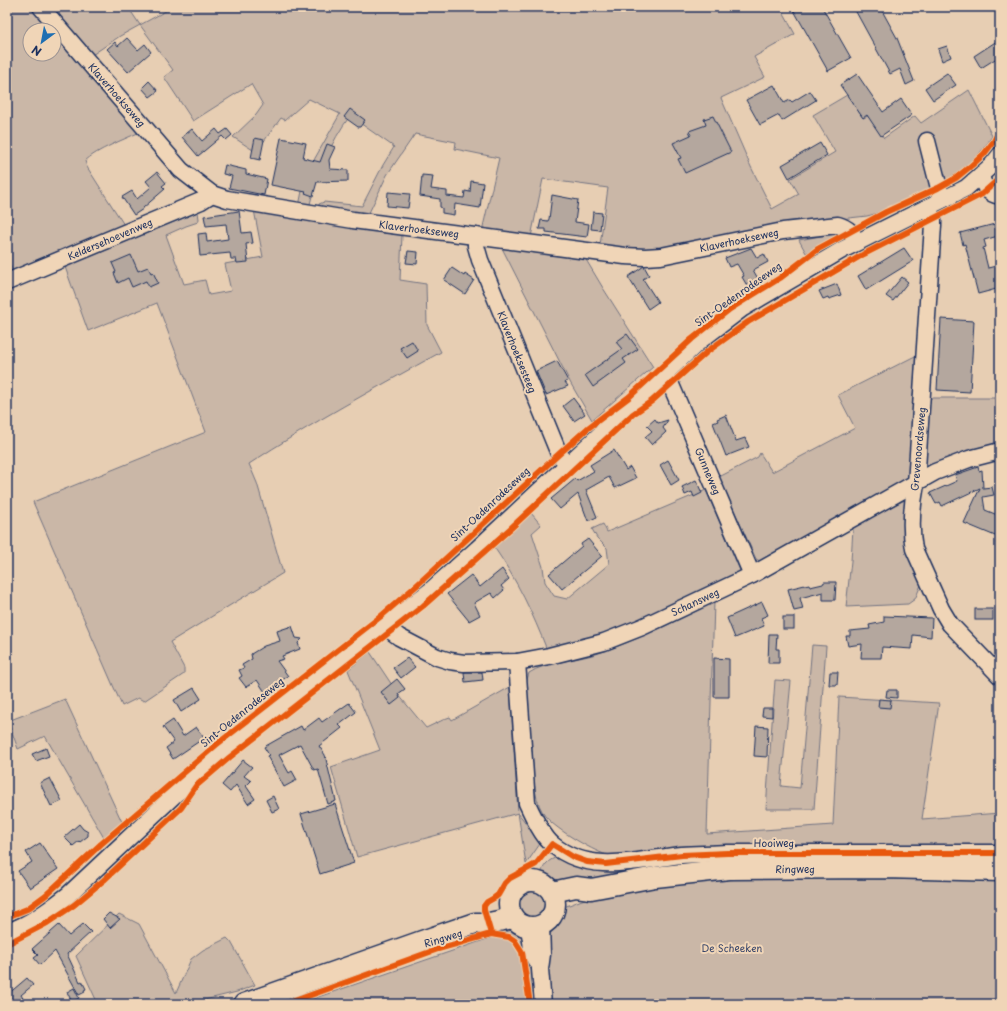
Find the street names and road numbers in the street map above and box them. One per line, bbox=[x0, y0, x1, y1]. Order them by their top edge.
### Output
street label: Klaverhoekseweg bbox=[85, 59, 149, 130]
street label: Keldersehoevenweg bbox=[65, 214, 155, 263]
street label: Klaverhoekseweg bbox=[378, 216, 460, 241]
street label: Klaverhoekseweg bbox=[698, 224, 780, 255]
street label: Sint-Oedenrodeseweg bbox=[691, 258, 784, 329]
street label: Klaverhoeksesteeg bbox=[494, 309, 541, 395]
street label: Grevenoordseweg bbox=[906, 406, 929, 492]
street label: Gunneweg bbox=[692, 445, 725, 497]
street label: Sint-Oedenrodeseweg bbox=[447, 463, 533, 544]
street label: Schansweg bbox=[668, 584, 721, 619]
street label: Sint-Oedenrodeseweg bbox=[197, 673, 287, 750]
street label: Hooiweg bbox=[754, 835, 794, 850]
street label: Ringweg bbox=[775, 861, 815, 876]
street label: Ringweg bbox=[422, 925, 464, 950]

